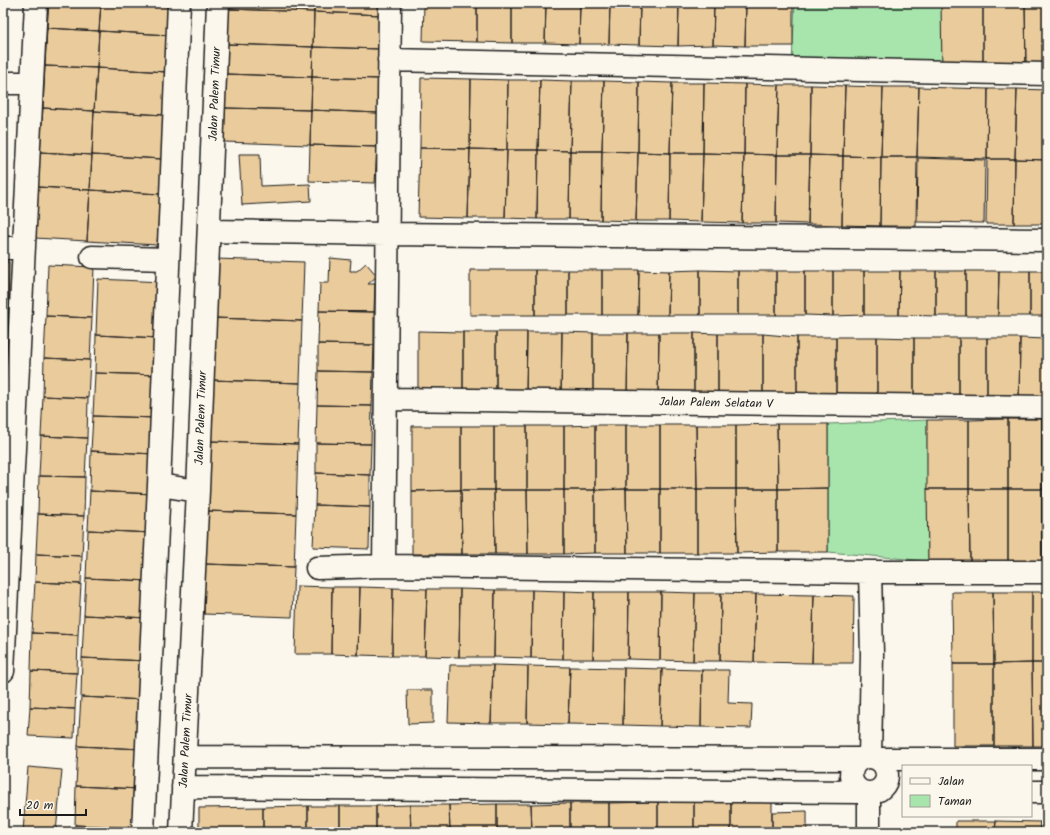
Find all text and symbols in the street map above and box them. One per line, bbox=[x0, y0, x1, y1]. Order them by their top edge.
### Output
street label: Jalan Palem Timur bbox=[204, 45, 226, 142]
street label: Jalan Palem Timur bbox=[190, 369, 212, 466]
street label: Jalan Palem Selatan V bbox=[659, 393, 775, 414]
street label: Jalan Palem Timur bbox=[174, 692, 198, 789]
legend bbox=[902, 765, 1032, 817]
text: Jalan bbox=[938, 772, 964, 791]
scale bar bbox=[20, 791, 86, 817]
text: Taman bbox=[938, 792, 972, 811]
text: 20 m bbox=[26, 796, 54, 815]

